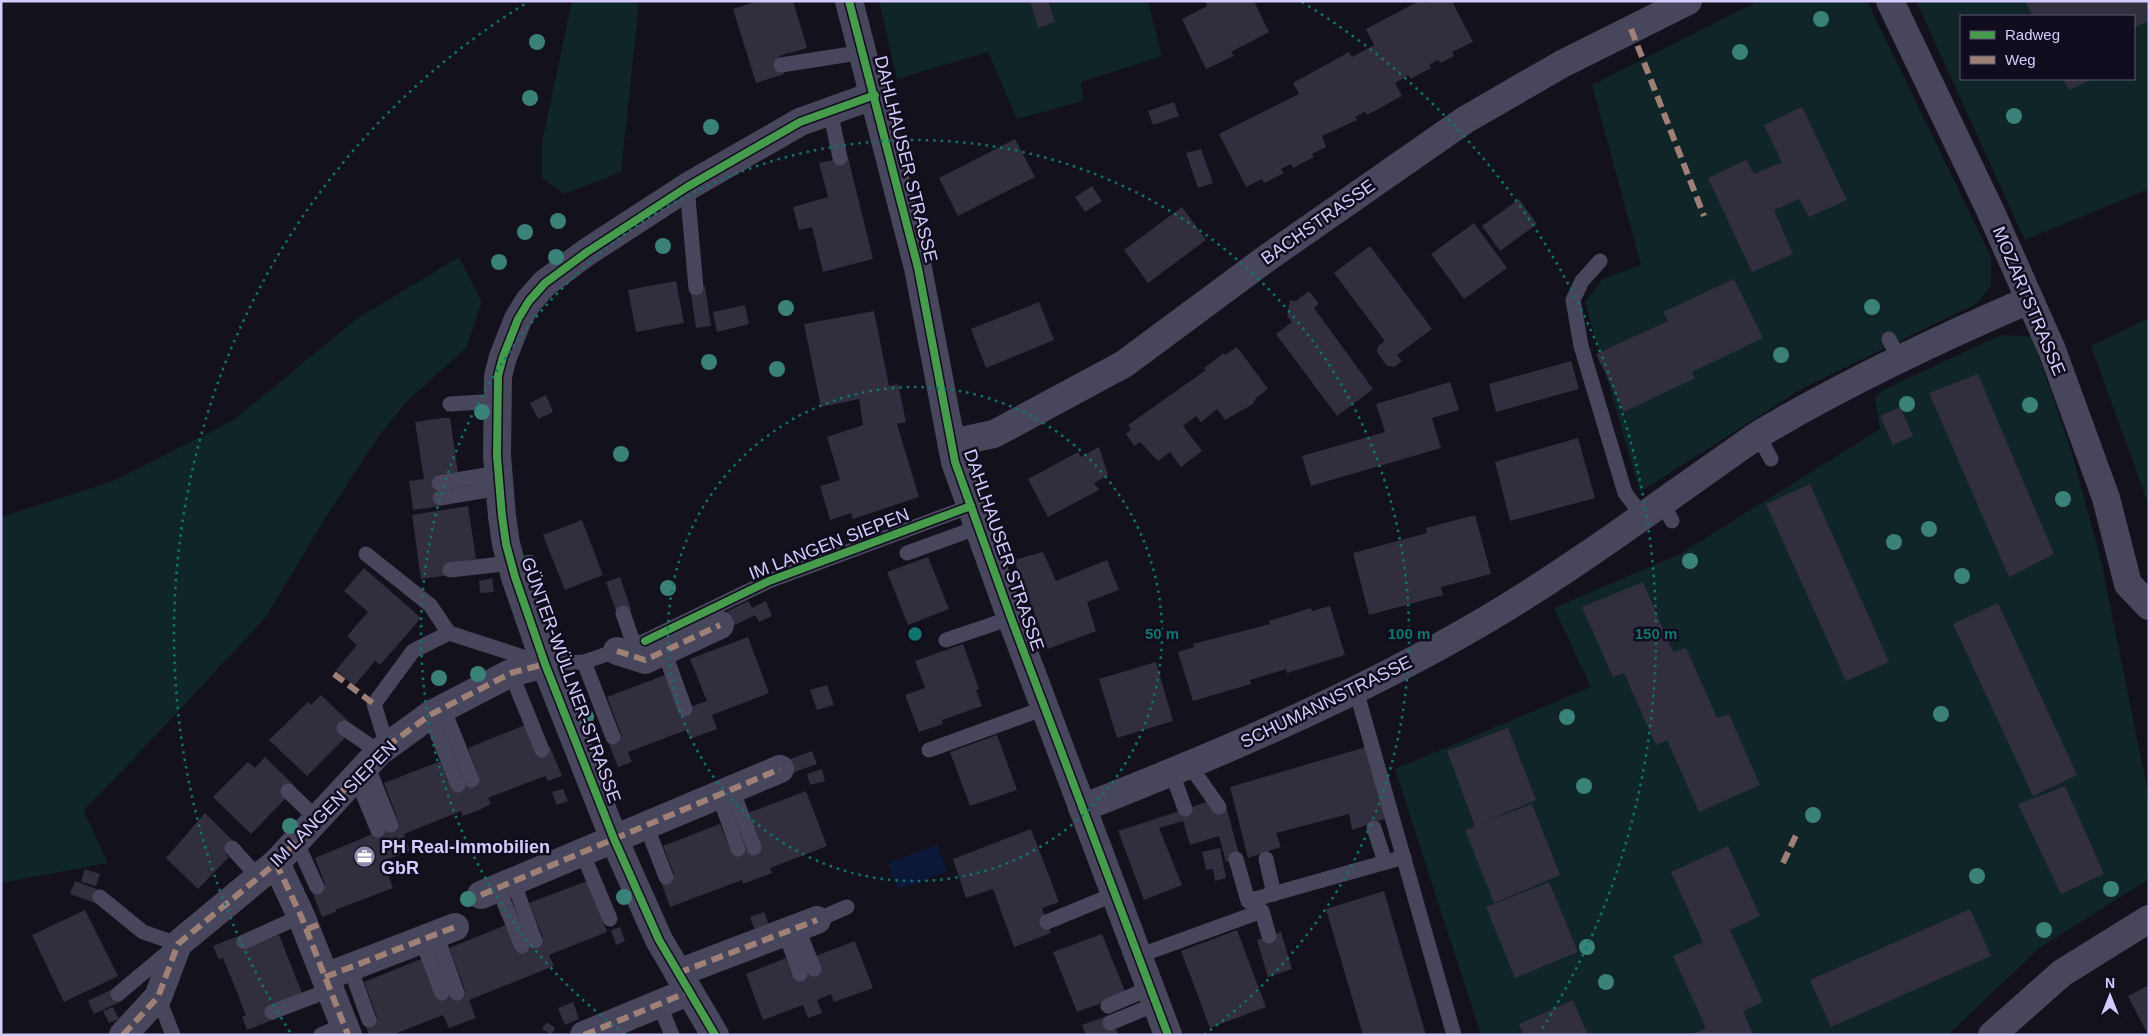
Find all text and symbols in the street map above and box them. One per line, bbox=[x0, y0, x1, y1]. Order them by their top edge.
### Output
legend bbox=[1960, 15, 2135, 80]
text: Radweg bbox=[2005, 26, 2060, 43]
text: Weg bbox=[2005, 51, 2036, 68]
street label: DAHLHAUSER STRASSE bbox=[871, 54, 941, 264]
street label: BACHSTRASSE bbox=[1257, 175, 1379, 269]
street label: MOZARTSTRASSE bbox=[1989, 224, 2069, 378]
street label: DAHLHAUSER STRASSE bbox=[960, 446, 1048, 654]
street label: IM LANGEN SIEPEN bbox=[746, 504, 912, 584]
street label: GÜNTER-WÜLLNER-STRASSE bbox=[517, 554, 625, 806]
centre of rings bbox=[906, 625, 924, 643]
text: 50 m bbox=[1145, 625, 1179, 642]
text: 100 m bbox=[1388, 625, 1430, 642]
text: 150 m bbox=[1635, 625, 1677, 642]
street label: SCHUMANNSTRASSE bbox=[1237, 652, 1415, 752]
street label: IM LANGEN SIEPEN bbox=[266, 737, 400, 871]
place label: PH Real-Immobilien GbR bbox=[381, 837, 550, 878]
office icon: PH Real-Immobilien GbR bbox=[353, 845, 377, 869]
north arrow bbox=[2085, 971, 2135, 1021]
text: N bbox=[2105, 975, 2115, 991]

